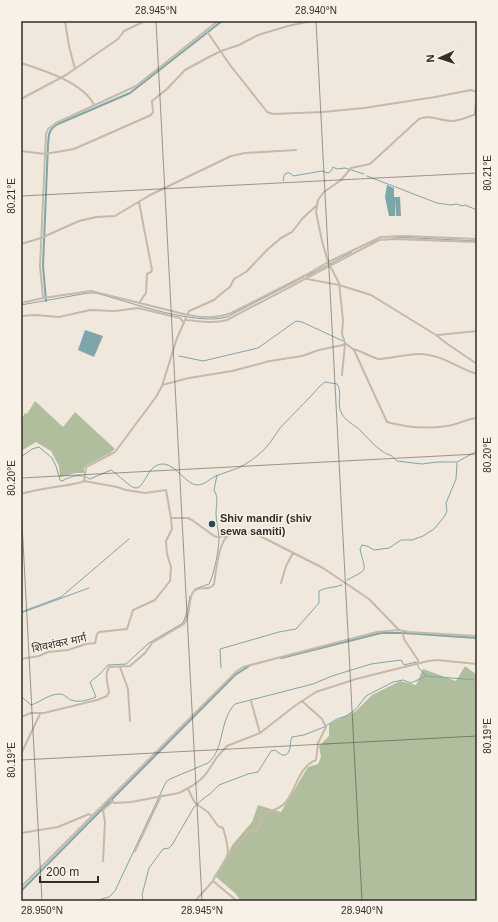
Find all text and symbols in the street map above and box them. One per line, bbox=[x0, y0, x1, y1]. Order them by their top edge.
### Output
text: 28.945°N bbox=[135, 5, 177, 16]
text: 28.940°N bbox=[295, 5, 337, 16]
north arrow bbox=[420, 38, 460, 78]
text: N bbox=[424, 54, 436, 63]
text: 80.21°E bbox=[482, 155, 493, 191]
text: 80.21°E bbox=[6, 178, 17, 214]
text: 80.20°E bbox=[482, 437, 493, 473]
text: 80.20°E bbox=[6, 460, 17, 496]
place label: Shiv mandir (shiv sewa samiti) bbox=[220, 512, 313, 537]
marker: Shiv mandir (shiv sewa samiti) bbox=[207, 519, 217, 529]
street label: शिवशंकर मार्ग bbox=[31, 631, 88, 655]
text: 80.19°E bbox=[482, 718, 493, 754]
text: 80.19°E bbox=[6, 742, 17, 778]
scale bar bbox=[40, 858, 98, 884]
text: 200 m bbox=[46, 865, 79, 879]
text: 28.950°N bbox=[21, 905, 63, 916]
text: 28.945°N bbox=[181, 905, 223, 916]
text: 28.940°N bbox=[341, 905, 383, 916]

